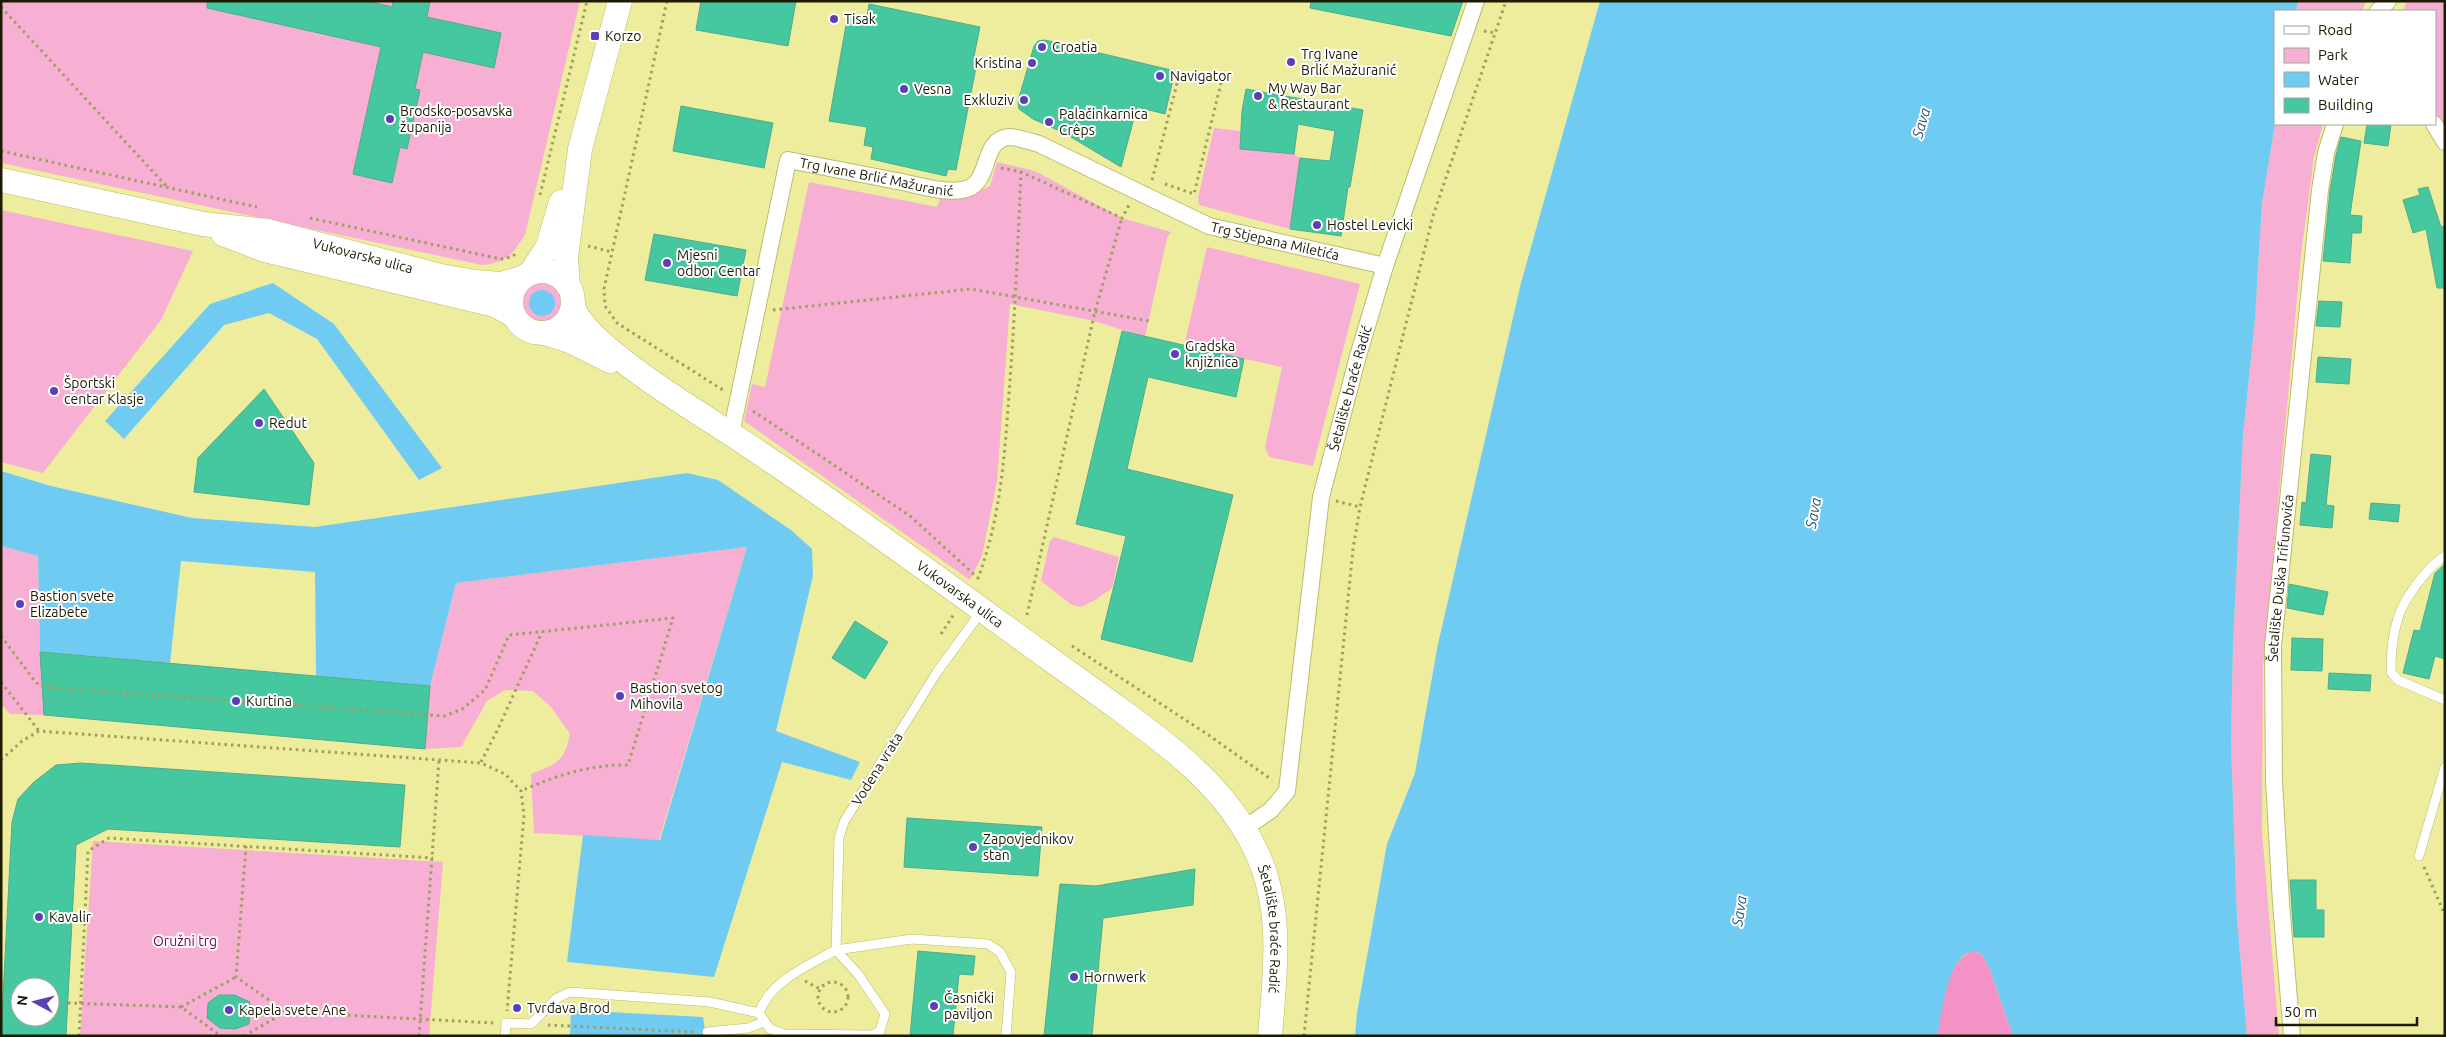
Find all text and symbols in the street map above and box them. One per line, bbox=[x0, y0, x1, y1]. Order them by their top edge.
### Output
legend bbox=[2274, 10, 2436, 125]
place label: Tisak bbox=[844, 11, 876, 27]
marker: Tisak bbox=[828, 13, 840, 25]
text: Road bbox=[2318, 21, 2353, 38]
place label: Korzo bbox=[605, 28, 641, 44]
marker: Korzo bbox=[589, 30, 601, 42]
place label: Croatia bbox=[1052, 39, 1097, 55]
marker: Croatia bbox=[1036, 41, 1048, 53]
place label: Trg Ivane Brlić Mažuranić bbox=[1301, 46, 1397, 78]
text: Park bbox=[2318, 46, 2348, 63]
place label: Kristina bbox=[975, 55, 1022, 71]
marker: Trg Ivane Brlić Mažuranić bbox=[1285, 56, 1297, 68]
marker: Kristina bbox=[1026, 57, 1038, 69]
place label: Navigator bbox=[1170, 68, 1232, 84]
marker: Navigator bbox=[1154, 70, 1166, 82]
text: Water bbox=[2318, 71, 2359, 88]
place label: My Way Bar & Restaurant bbox=[1268, 80, 1350, 112]
place label: Vesna bbox=[914, 81, 951, 97]
marker: Vesna bbox=[898, 83, 910, 95]
marker: My Way Bar & Restaurant bbox=[1252, 90, 1264, 102]
place label: Exkluziv bbox=[964, 92, 1014, 108]
marker: Exkluziv bbox=[1018, 94, 1030, 106]
text: Building bbox=[2318, 96, 2373, 113]
place label: Brodsko-posavska županija bbox=[400, 103, 512, 135]
place label: Palačinkarnica Crêps bbox=[1059, 106, 1148, 138]
water label: Sava bbox=[1908, 106, 1933, 141]
marker: Brodsko-posavska županija bbox=[384, 113, 396, 125]
marker: Palačinkarnica Crêps bbox=[1043, 116, 1055, 128]
street label: Trg Ivane Brlić Mažuranić bbox=[798, 154, 954, 199]
place label: Hostel Levicki bbox=[1327, 217, 1413, 233]
street label: Trg Stjepana Miletića bbox=[1209, 219, 1341, 263]
marker: Hostel Levicki bbox=[1311, 219, 1323, 231]
street label: Vukovarska ulica bbox=[311, 235, 415, 276]
place label: Mjesni odbor Centar bbox=[677, 247, 761, 279]
marker: Mjesni odbor Centar bbox=[661, 257, 673, 269]
street label: Šetalište braće Radić bbox=[1324, 323, 1375, 453]
place label: Gradska knjižnica bbox=[1185, 338, 1238, 370]
marker: Gradska knjižnica bbox=[1169, 348, 1181, 360]
place label: Športski centar Klasje bbox=[64, 374, 144, 407]
marker: Športski centar Klasje bbox=[48, 385, 60, 397]
place label: Redut bbox=[269, 415, 308, 431]
marker: Redut bbox=[253, 417, 265, 429]
street label: Šetalište Duška Trifunovića bbox=[2264, 494, 2297, 662]
water label: Sava bbox=[1802, 496, 1824, 531]
street label: Vukovarska ulica bbox=[913, 557, 1007, 631]
place label: Bastion svete Elizabete bbox=[30, 588, 114, 620]
marker: Bastion svete Elizabete bbox=[14, 598, 26, 610]
place label: Bastion svetog Mihovila bbox=[630, 680, 723, 712]
marker: Bastion svetog Mihovila bbox=[614, 690, 626, 702]
place label: Kurtina bbox=[246, 693, 292, 709]
marker: Kurtina bbox=[230, 695, 242, 707]
street label: Vodena vrata bbox=[848, 730, 906, 808]
place label: Zapovjednikov stan bbox=[983, 831, 1074, 863]
marker: Zapovjednikov stan bbox=[967, 841, 979, 853]
street label: Šetalište braće Radić bbox=[1255, 862, 1283, 994]
water label: Sava bbox=[1728, 894, 1750, 929]
place label: Kavalir bbox=[49, 909, 92, 925]
marker: Kavalir bbox=[33, 911, 45, 923]
park label: Oružni trg bbox=[153, 933, 217, 949]
place label: Hornwerk bbox=[1084, 969, 1146, 985]
marker: Hornwerk bbox=[1068, 971, 1080, 983]
north arrow bbox=[10, 977, 60, 1027]
place label: Časnički paviljon bbox=[944, 989, 994, 1022]
text: N bbox=[14, 994, 31, 1007]
scale bar bbox=[2276, 994, 2417, 1026]
place label: Tvrđava Brod bbox=[527, 1000, 610, 1016]
marker: Časnički paviljon bbox=[928, 1000, 940, 1012]
place label: Kapela svete Ane bbox=[239, 1002, 347, 1018]
marker: Tvrđava Brod bbox=[511, 1002, 523, 1014]
text: 50 m bbox=[2284, 1003, 2317, 1020]
marker: Kapela svete Ane bbox=[223, 1004, 235, 1016]

